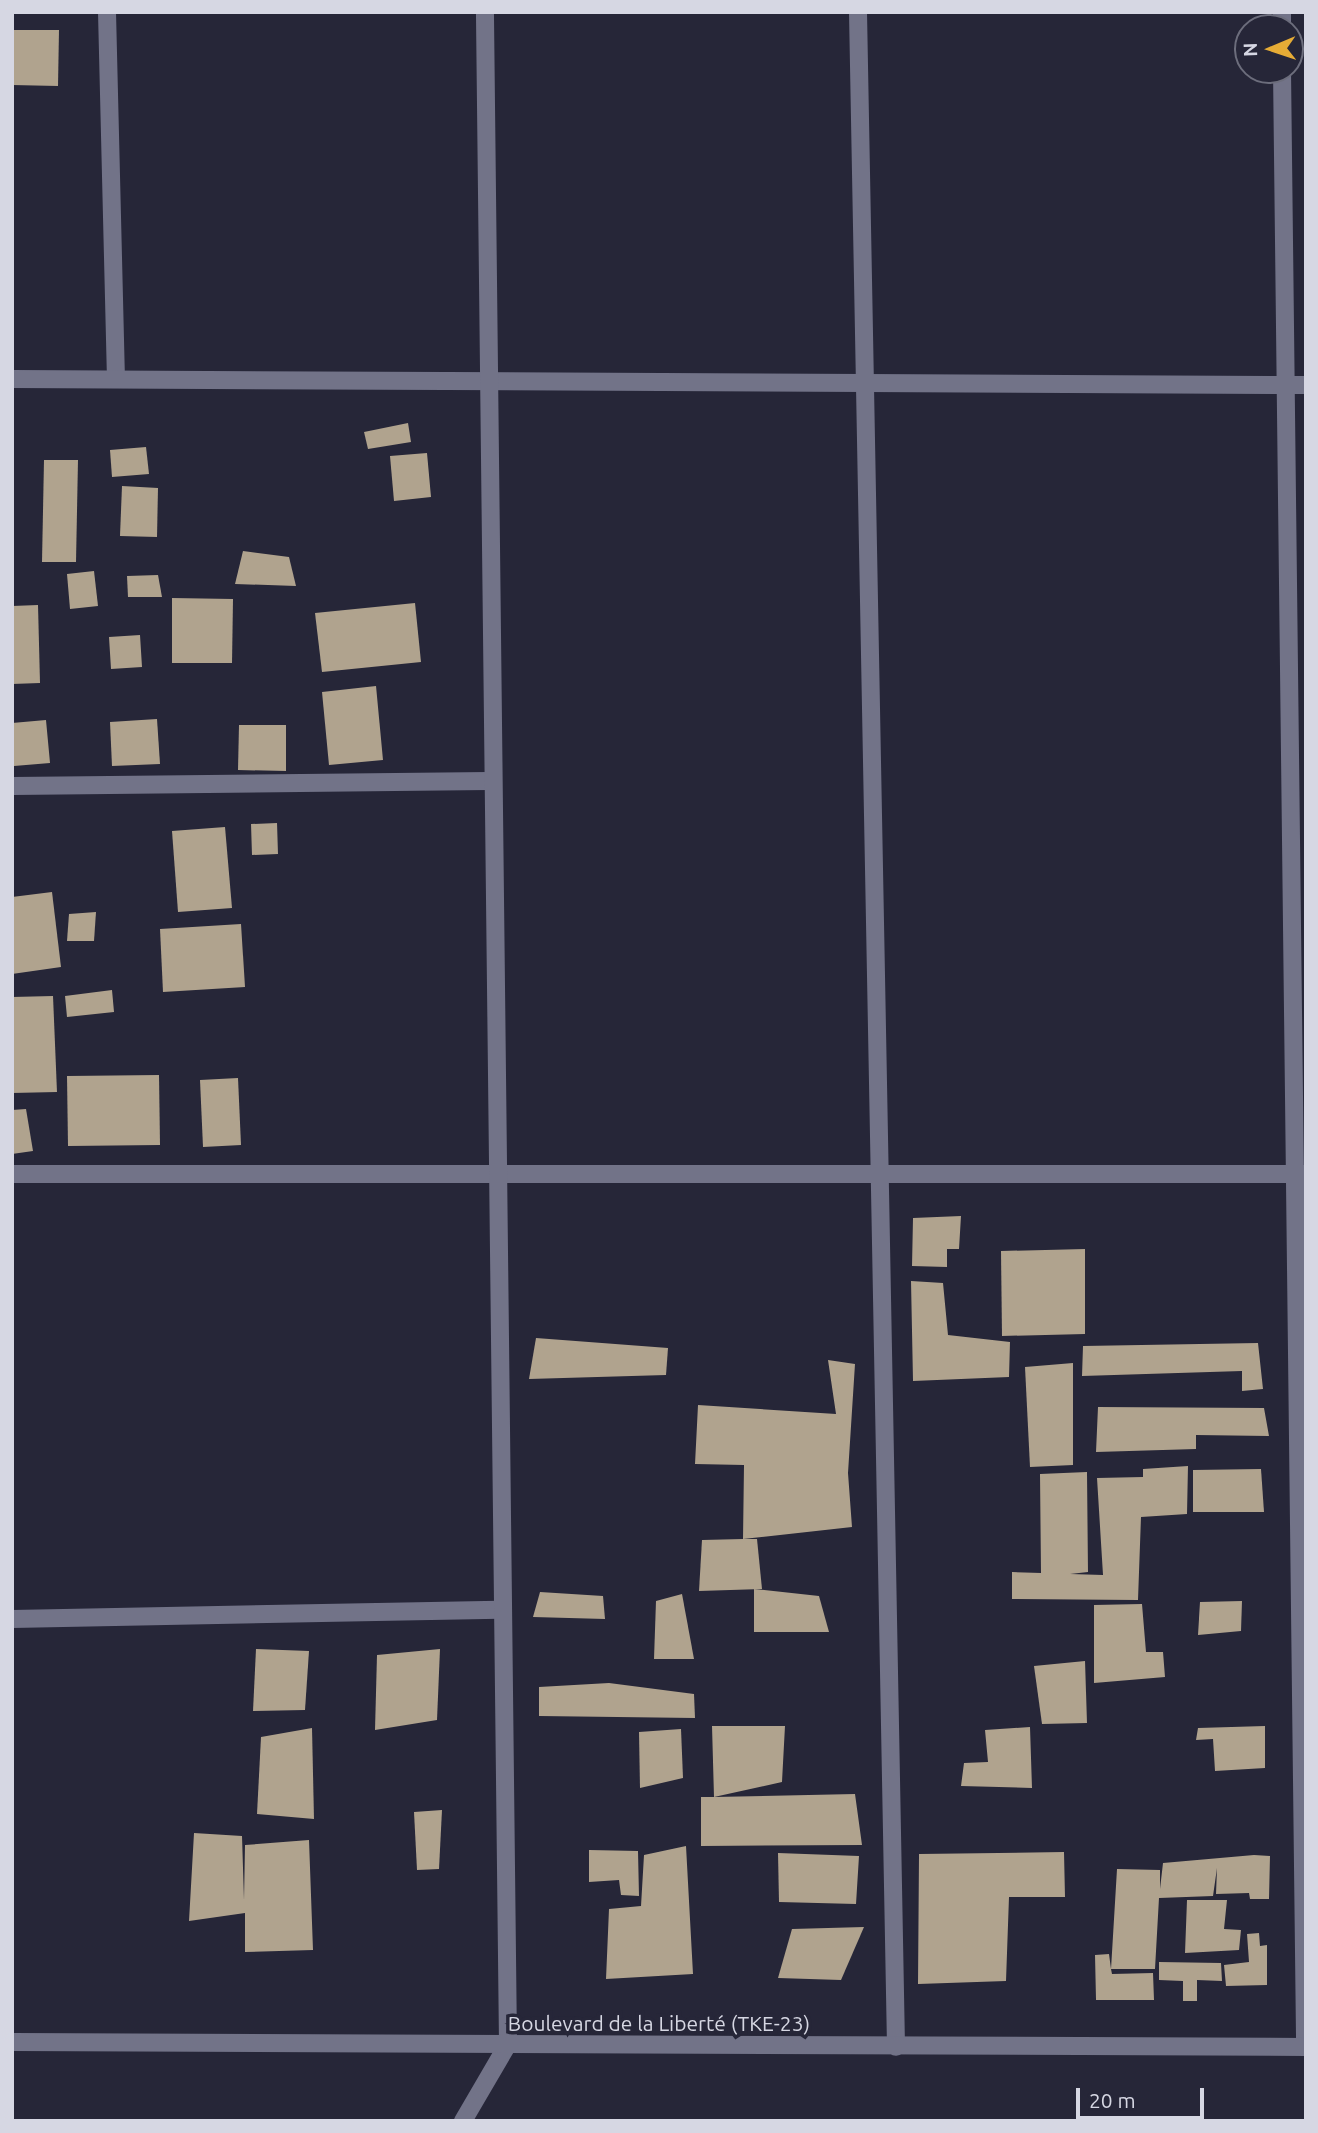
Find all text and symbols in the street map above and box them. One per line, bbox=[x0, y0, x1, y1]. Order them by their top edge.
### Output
north arrow bbox=[1234, 14, 1304, 84]
text: N bbox=[1239, 42, 1261, 57]
street label: Boulevard de la Liberté (TKE-23) bbox=[508, 2010, 810, 2036]
scale bar bbox=[1080, 2074, 1208, 2118]
text: 20 m bbox=[1089, 2088, 1136, 2112]

